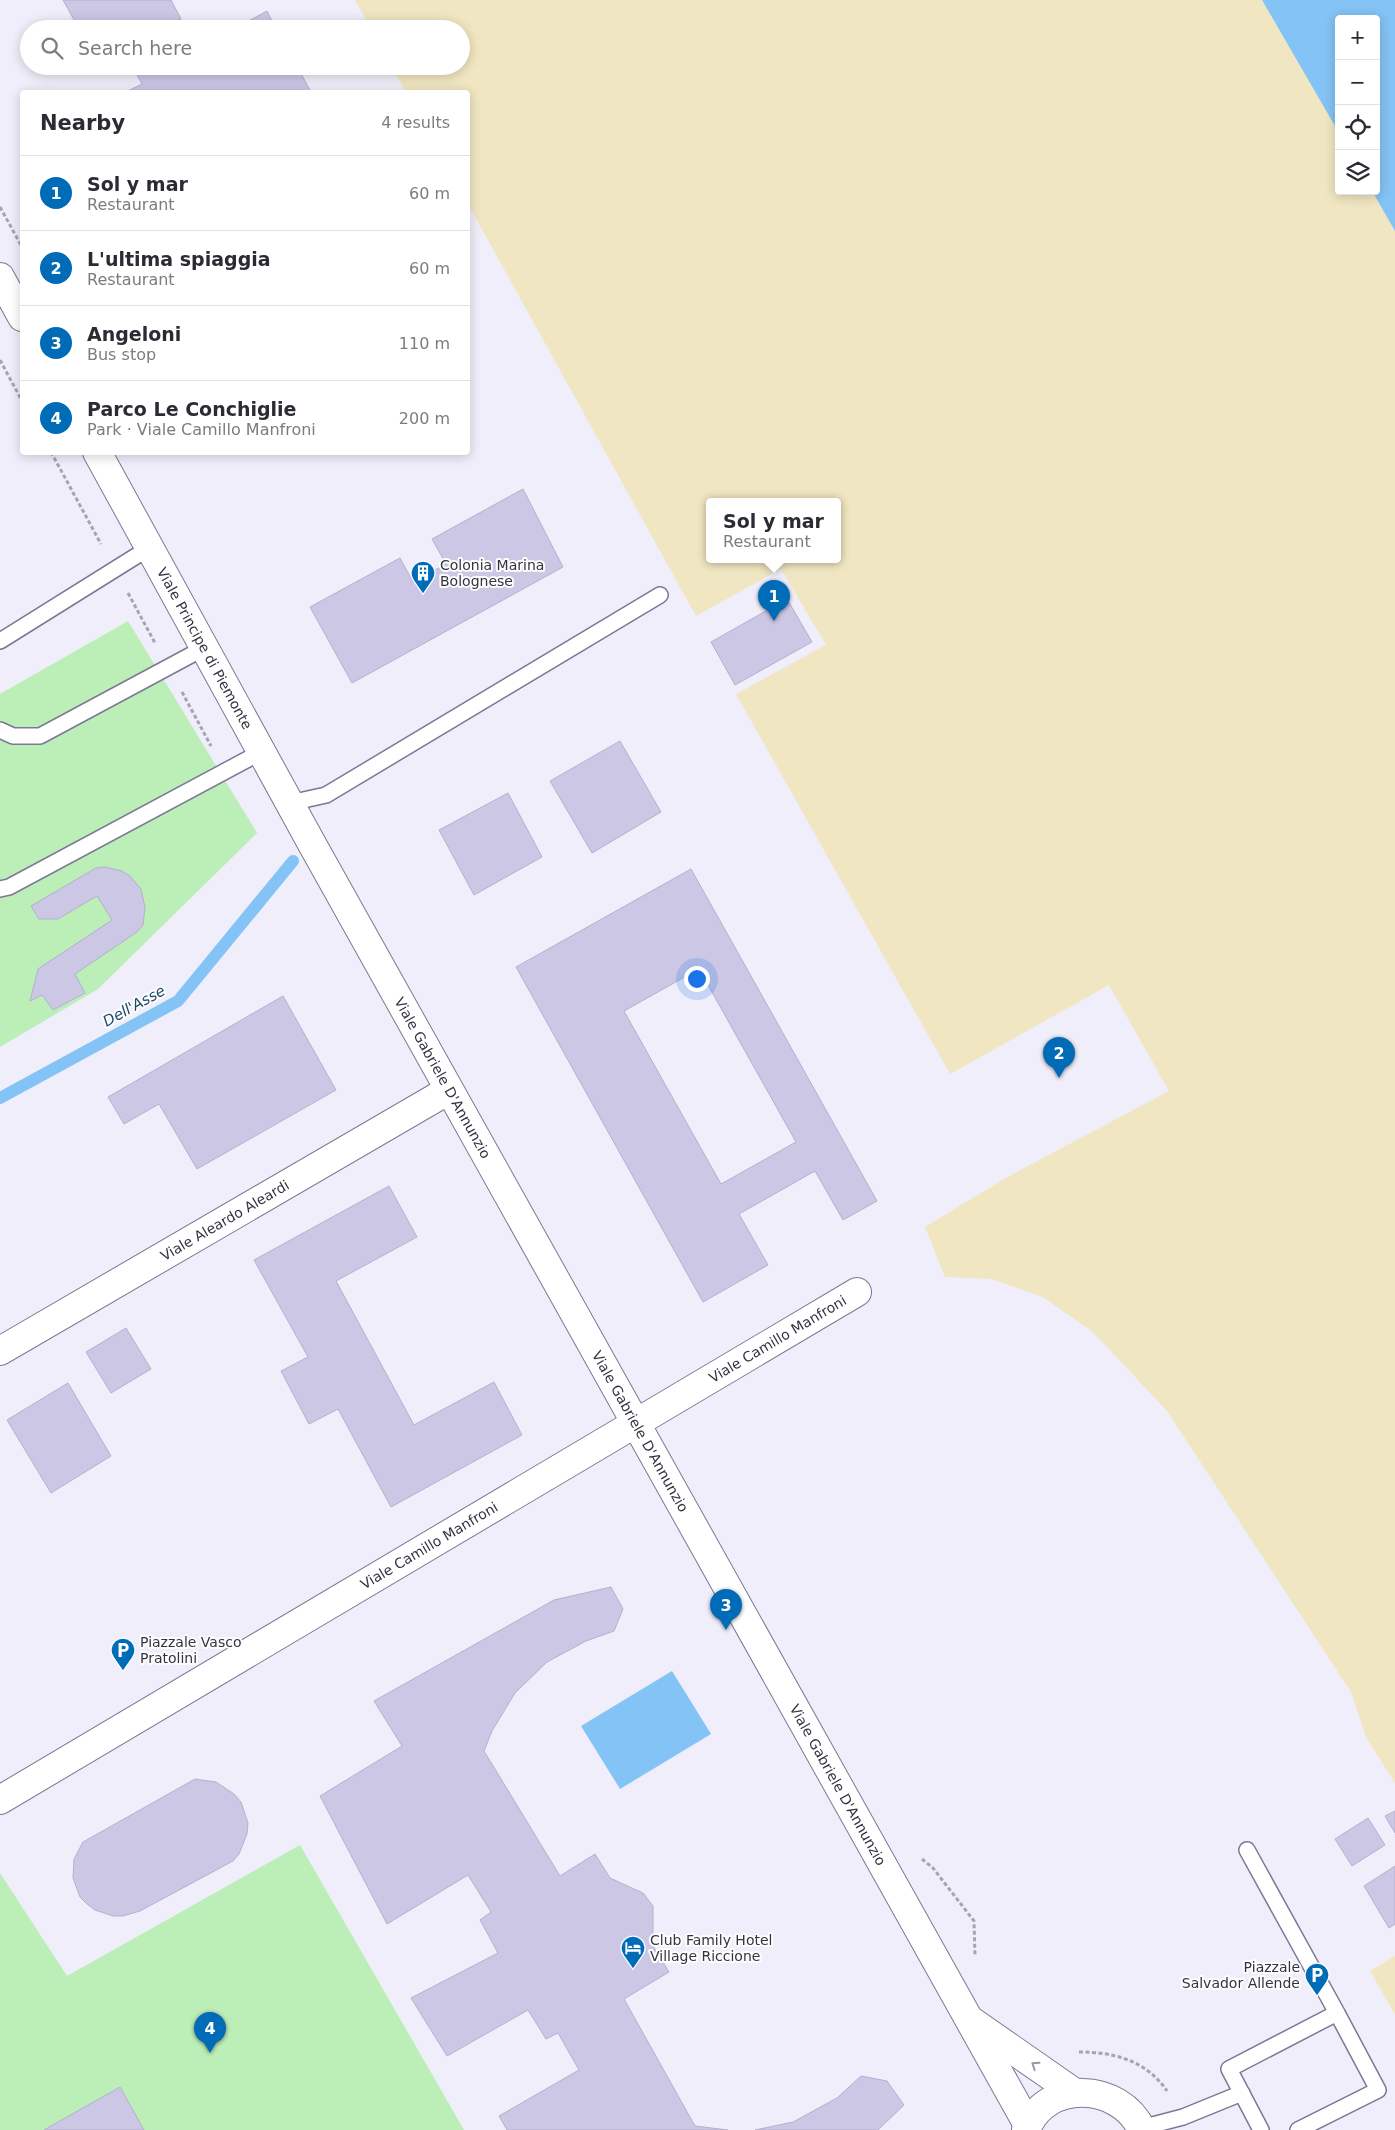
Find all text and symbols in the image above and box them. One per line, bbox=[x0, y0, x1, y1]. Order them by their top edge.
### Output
map controls bbox=[1335, 15, 1380, 195]
button: + bbox=[1335, 15, 1380, 60]
search box bbox=[20, 20, 470, 75]
icon: search bbox=[38, 34, 66, 62]
text: Search here bbox=[78, 37, 192, 59]
button: − bbox=[1335, 60, 1380, 105]
button: locate bbox=[1335, 105, 1380, 150]
text: Nearby bbox=[40, 111, 125, 135]
text: 4 results bbox=[381, 113, 450, 132]
button: layers bbox=[1335, 150, 1380, 195]
text: Sol y mar bbox=[87, 173, 188, 195]
text: 1 bbox=[50, 184, 62, 203]
text: 60 m bbox=[409, 184, 450, 203]
text: Restaurant bbox=[87, 195, 175, 214]
text: L'ultima spiaggia bbox=[87, 248, 271, 270]
text: 2 bbox=[50, 259, 62, 278]
text: 60 m bbox=[409, 259, 450, 278]
text: Restaurant bbox=[87, 270, 175, 289]
text: Angeloni bbox=[87, 323, 181, 345]
text: 3 bbox=[50, 334, 62, 353]
text: 110 m bbox=[399, 334, 450, 353]
text: Bus stop bbox=[87, 345, 156, 364]
text: Parco Le Conchiglie bbox=[87, 398, 296, 420]
text: 4 bbox=[50, 409, 62, 428]
text: 200 m bbox=[399, 409, 450, 428]
text: Park · Viale Camillo Manfroni bbox=[87, 420, 316, 439]
popup bbox=[706, 498, 841, 563]
text: Sol y mar bbox=[723, 510, 824, 532]
text: Restaurant bbox=[723, 532, 811, 551]
place label: Colonia Marina Bolognese bbox=[440, 557, 544, 589]
building icon: Colonia Marina Bolognese bbox=[410, 560, 436, 594]
street label: Viale Principe di Piemonte bbox=[154, 565, 256, 732]
pin: 1 bbox=[758, 580, 790, 621]
your location bbox=[684, 966, 710, 992]
water label: Dell'Asse bbox=[100, 982, 168, 1030]
street label: Viale Gabriele D'Annunzio bbox=[391, 995, 494, 1161]
pin: 2 bbox=[1043, 1037, 1075, 1078]
street label: Viale Aleardo Aleardi bbox=[158, 1177, 292, 1264]
street label: Viale Camillo Manfroni bbox=[706, 1292, 849, 1386]
street label: Viale Gabriele D'Annunzio bbox=[589, 1348, 692, 1515]
street label: Viale Camillo Manfroni bbox=[358, 1499, 501, 1592]
pin: 3 bbox=[710, 1589, 742, 1630]
place label: Piazzale Vasco Pratolini bbox=[140, 1634, 241, 1666]
parking icon: Piazzale Vasco Pratolini bbox=[110, 1637, 136, 1671]
street label: Viale Gabriele D'Annunzio bbox=[787, 1702, 889, 1868]
place label: Club Family Hotel Village Riccione bbox=[650, 1932, 772, 1964]
hotel icon: Club Family Hotel Village Riccione bbox=[620, 1935, 646, 1969]
place label: Piazzale Salvador Allende bbox=[1182, 1959, 1300, 1991]
parking icon: Piazzale Salvador Allende bbox=[1304, 1962, 1330, 1996]
pin: 4 bbox=[194, 2012, 226, 2053]
one-way arrow bbox=[1031, 2062, 1041, 2071]

